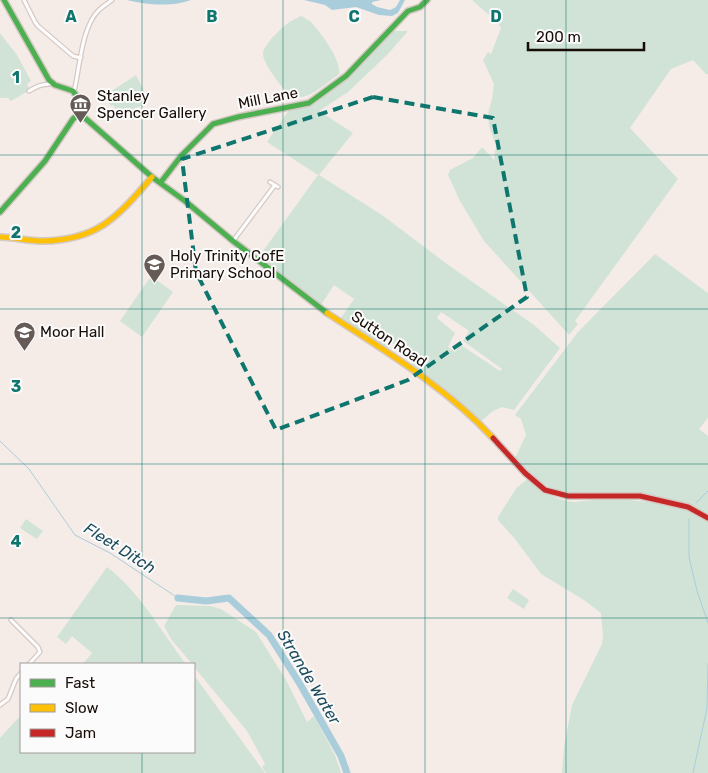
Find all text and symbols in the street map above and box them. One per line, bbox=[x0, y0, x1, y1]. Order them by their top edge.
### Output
text: A bbox=[65, 7, 77, 26]
text: B bbox=[206, 7, 218, 26]
text: C bbox=[348, 7, 360, 26]
text: D bbox=[490, 7, 502, 26]
scale bar bbox=[528, 20, 644, 52]
text: 200 m bbox=[536, 28, 581, 46]
text: 1 bbox=[12, 68, 20, 87]
street label: Mill Lane bbox=[236, 83, 300, 113]
place label: Stanley Spencer Gallery bbox=[97, 87, 207, 122]
museum icon: Stanley Spencer Gallery bbox=[69, 93, 93, 124]
text: 2 bbox=[11, 223, 21, 242]
place label: Holy Trinity CofE Primary School bbox=[170, 247, 284, 282]
school or university icon: Holy Trinity CofE Primary School bbox=[142, 253, 166, 284]
street label: Sutton Road bbox=[348, 307, 430, 371]
school or university icon: Moor Hall bbox=[12, 320, 36, 351]
place label: Moor Hall bbox=[40, 323, 104, 341]
text: 3 bbox=[11, 377, 21, 396]
water label: Fleet Ditch bbox=[81, 519, 159, 577]
text: 4 bbox=[11, 532, 22, 551]
water label: Strande Water bbox=[273, 626, 345, 728]
legend bbox=[20, 663, 195, 753]
text: Fast bbox=[65, 674, 95, 692]
text: Slow bbox=[65, 699, 98, 717]
text: Jam bbox=[65, 724, 96, 742]

